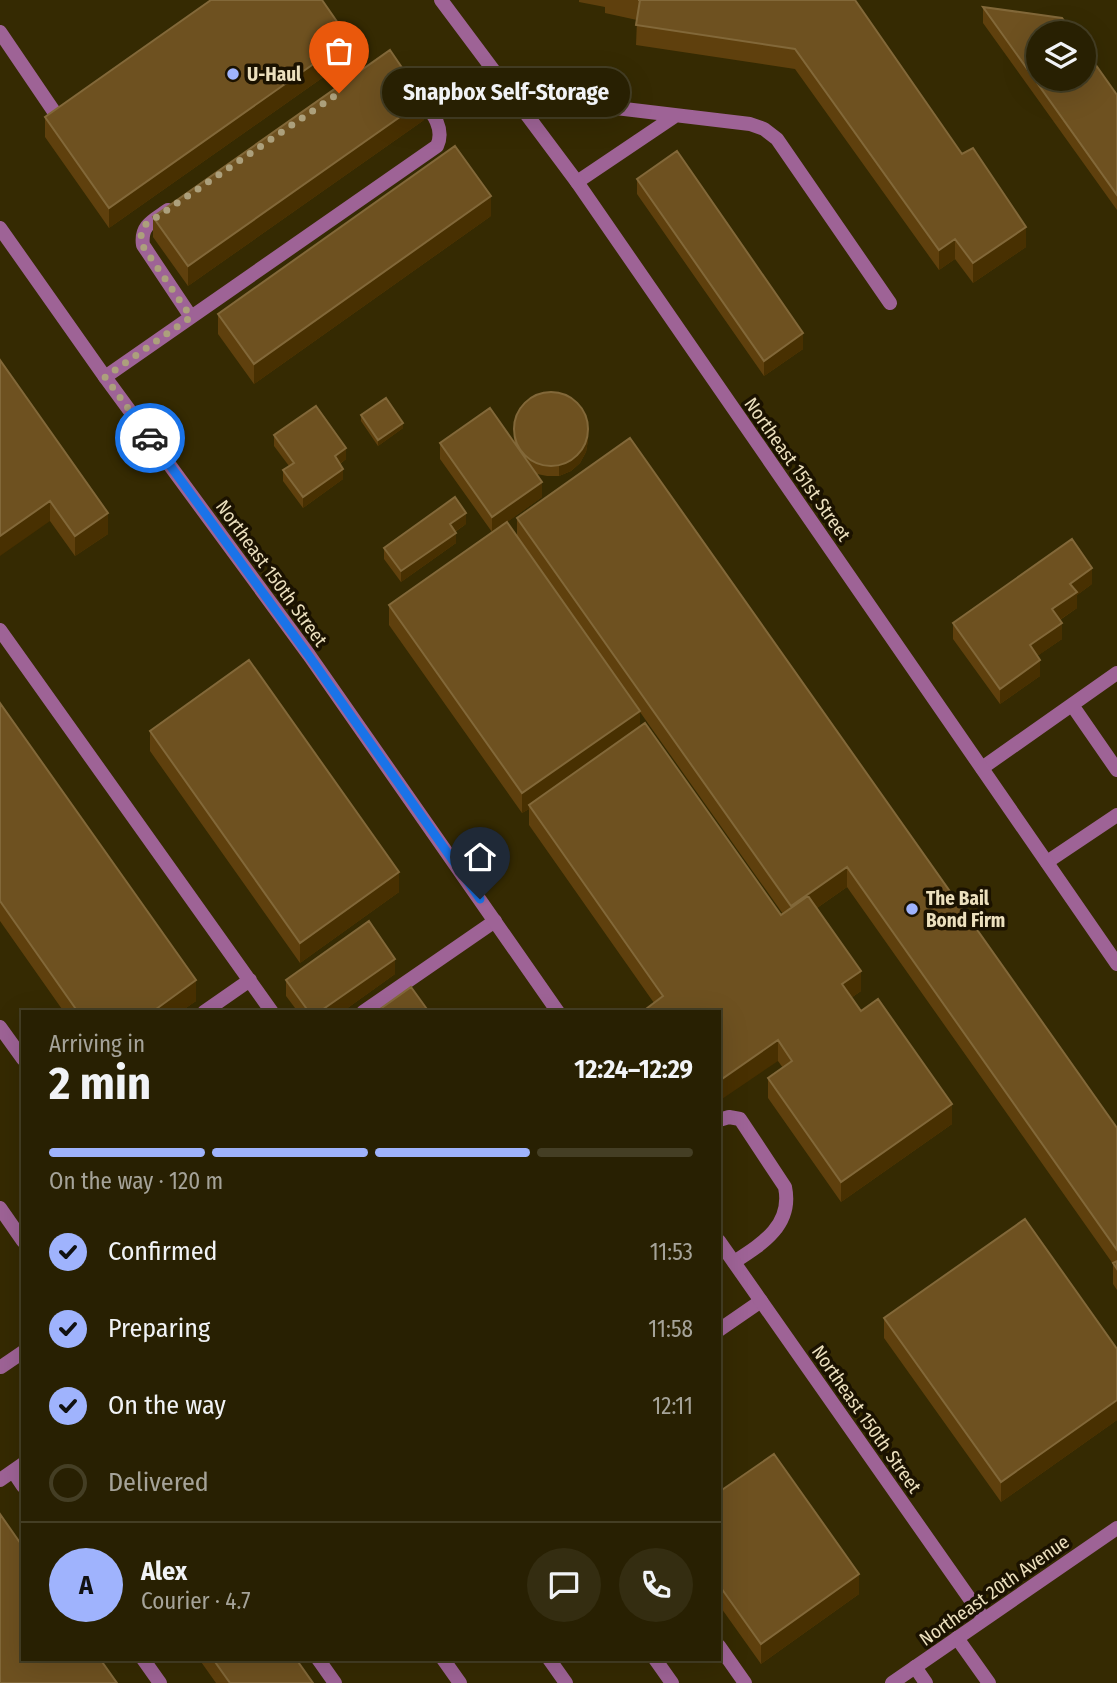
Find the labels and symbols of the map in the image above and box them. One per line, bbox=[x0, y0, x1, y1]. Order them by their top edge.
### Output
pin bbox=[309, 21, 369, 93]
place label: U-Haul bbox=[247, 63, 302, 86]
marker: U-Haul bbox=[225, 66, 241, 82]
callout: Snapbox Self-Storage bbox=[381, 68, 630, 118]
street label: Northeast 151st Street bbox=[740, 393, 856, 546]
courier bbox=[115, 403, 185, 473]
street label: Northeast 150th Street bbox=[211, 496, 333, 651]
pin bbox=[450, 827, 510, 899]
place label: The Bail Bond Firm bbox=[926, 887, 1005, 932]
marker: The Bail Bond Firm bbox=[904, 901, 920, 917]
street label: Northeast 150th Street bbox=[807, 1341, 927, 1498]
street label: Northeast 20th Avenue bbox=[915, 1530, 1074, 1651]

